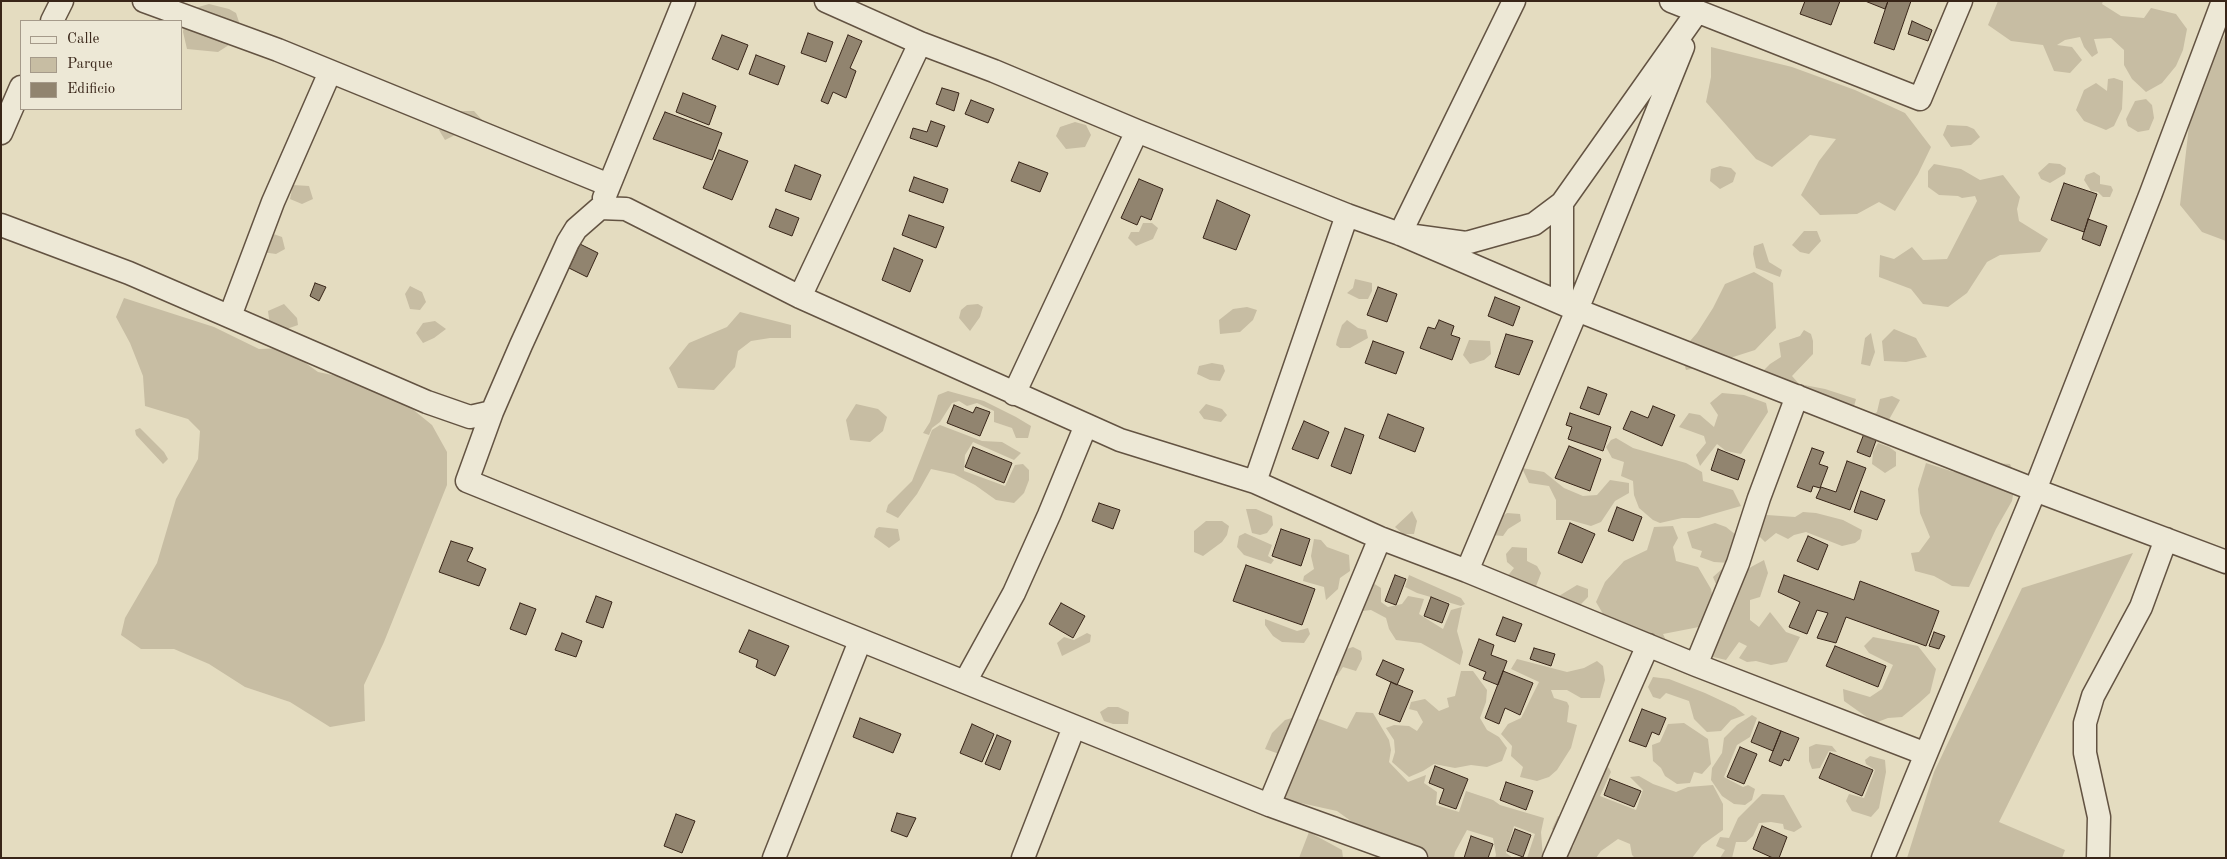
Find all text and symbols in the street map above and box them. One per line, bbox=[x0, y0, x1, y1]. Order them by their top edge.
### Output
legend bbox=[20, 20, 182, 110]
text: Calle bbox=[67, 32, 99, 47]
text: Parque bbox=[67, 57, 113, 72]
text: Edificio bbox=[67, 82, 115, 97]

